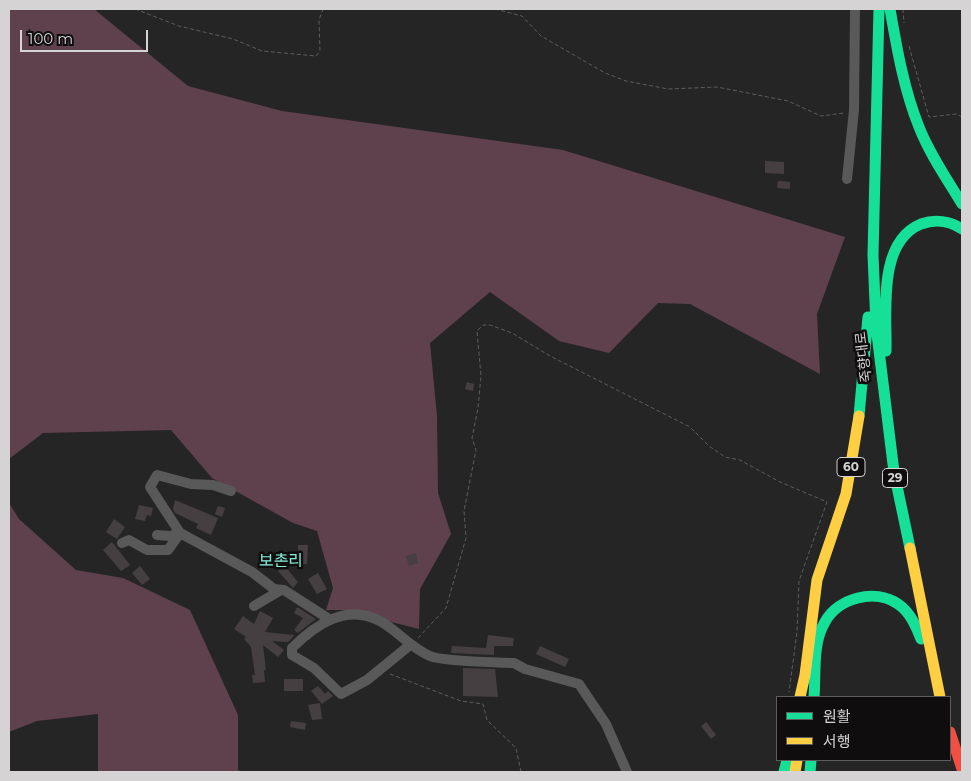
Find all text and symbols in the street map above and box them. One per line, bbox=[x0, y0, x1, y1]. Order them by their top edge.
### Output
scale bar bbox=[22, 20, 150, 52]
text: 100 m bbox=[28, 29, 73, 48]
street label: 죽향대로 bbox=[853, 330, 875, 384]
road number: 60 bbox=[837, 458, 865, 477]
road number: 29 bbox=[882, 468, 908, 488]
district label: 보촌리 bbox=[259, 551, 303, 571]
legend bbox=[776, 696, 951, 761]
text: 원활 bbox=[823, 707, 851, 726]
text: 서행 bbox=[823, 732, 851, 751]

